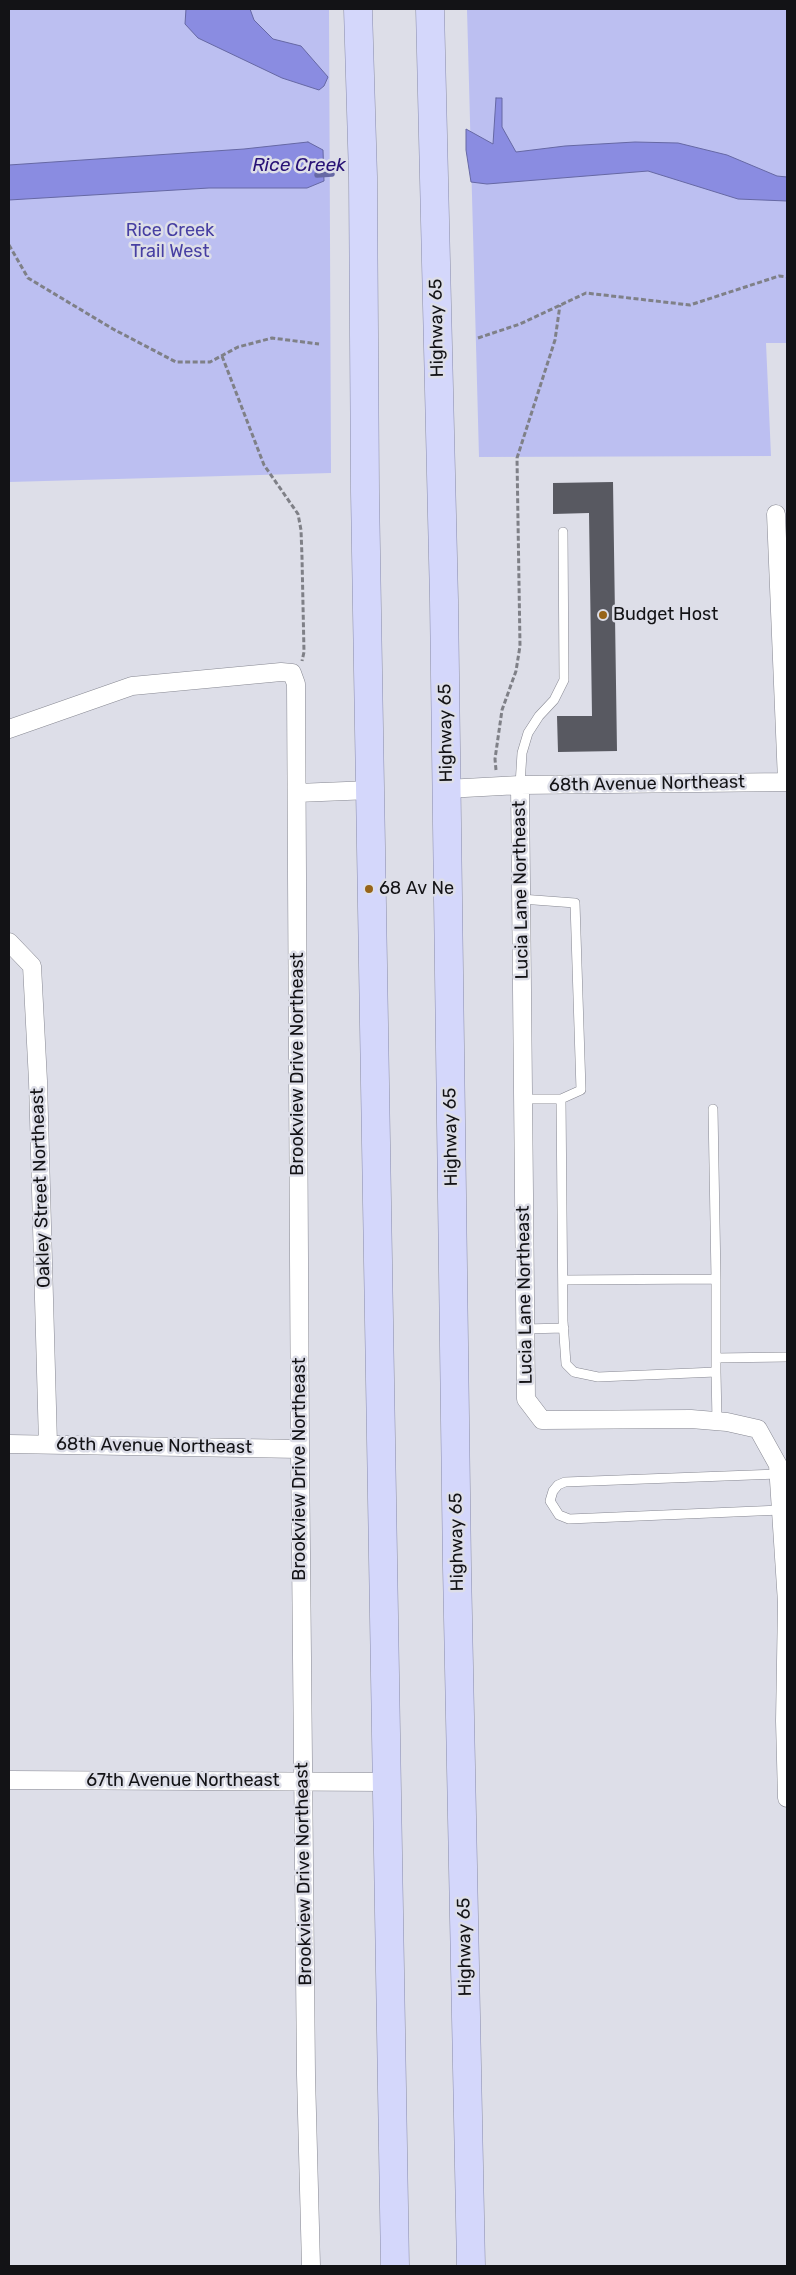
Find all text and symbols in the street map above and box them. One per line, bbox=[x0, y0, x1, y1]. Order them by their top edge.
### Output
water label: Rice Creek bbox=[252, 155, 346, 177]
park label: Rice Creek Trail West bbox=[126, 220, 214, 262]
street label: Highway 65 bbox=[425, 279, 449, 377]
place label: Budget Host bbox=[613, 604, 718, 626]
marker: Budget Host bbox=[597, 609, 609, 621]
street label: Highway 65 bbox=[434, 684, 458, 782]
street label: 68th Avenue Northeast bbox=[549, 771, 745, 797]
street label: Lucia Lane Northeast bbox=[509, 800, 533, 980]
place label: 68 Av Ne bbox=[379, 878, 454, 900]
marker: 68 Av Ne bbox=[363, 883, 375, 895]
street label: Brookview Drive Northeast bbox=[287, 952, 309, 1176]
street label: Oakley Street Northeast bbox=[27, 1088, 55, 1288]
street label: Highway 65 bbox=[439, 1088, 463, 1186]
street label: Lucia Lane Northeast bbox=[513, 1205, 537, 1385]
street label: Brookview Drive Northeast bbox=[289, 1357, 311, 1581]
street label: 68th Avenue Northeast bbox=[56, 1433, 252, 1459]
street label: Highway 65 bbox=[445, 1493, 469, 1591]
street label: Brookview Drive Northeast bbox=[291, 1762, 317, 1986]
street label: 67th Avenue Northeast bbox=[86, 1770, 280, 1792]
street label: Highway 65 bbox=[453, 1898, 477, 1996]

